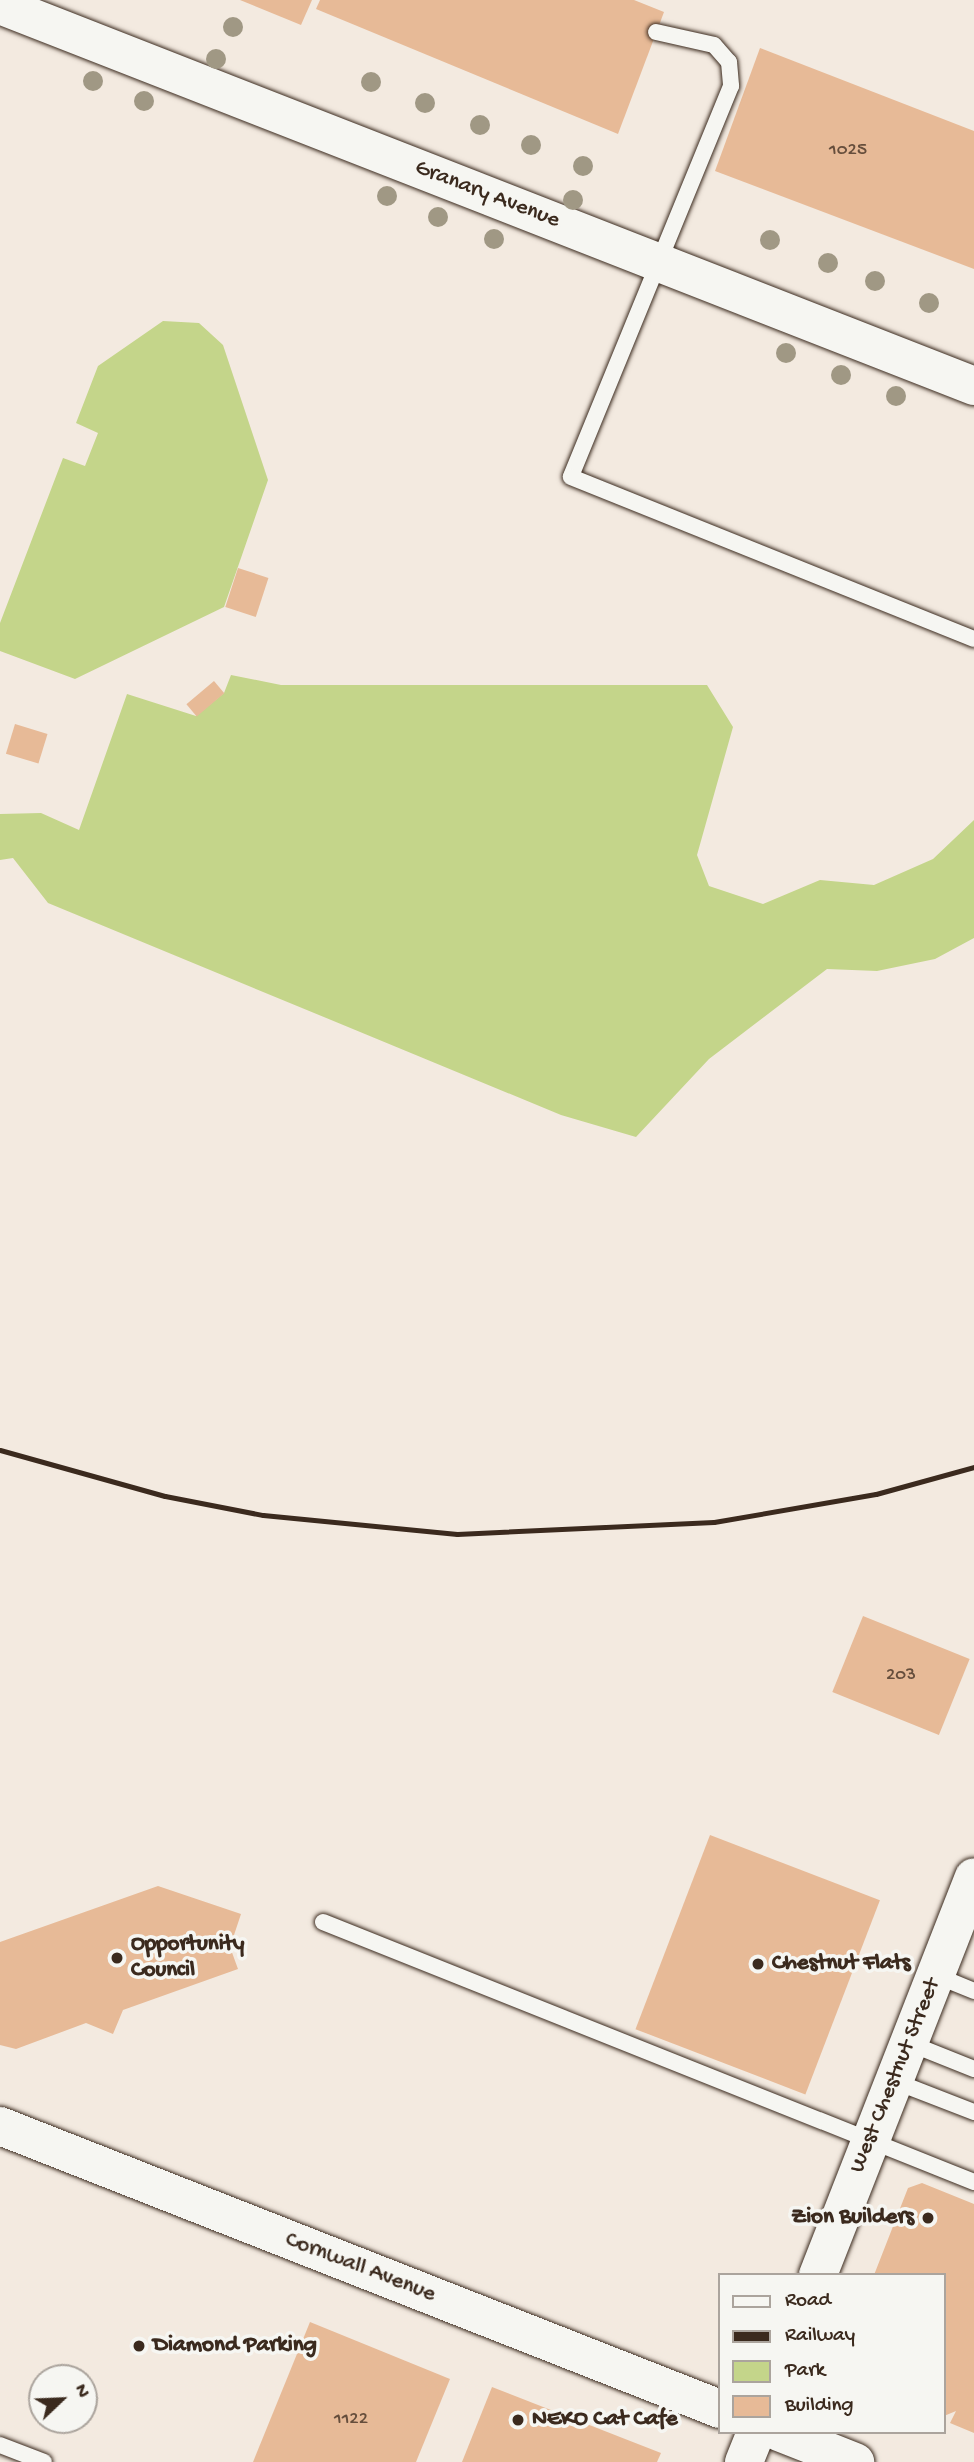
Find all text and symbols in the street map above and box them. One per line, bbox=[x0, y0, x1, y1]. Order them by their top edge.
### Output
house number: 1025 bbox=[829, 140, 867, 162]
street label: Granary Avenue bbox=[411, 155, 563, 235]
house number: 203 bbox=[886, 1665, 916, 1687]
place label: Opportunity Council bbox=[131, 1931, 244, 1985]
marker: Opportunity Council bbox=[109, 1950, 125, 1966]
place label: Chestnut Flats bbox=[772, 1950, 911, 1978]
marker: Chestnut Flats bbox=[750, 1956, 766, 1972]
street label: West Chestnut Street bbox=[844, 1975, 948, 2177]
place label: Zion Builders bbox=[791, 2204, 914, 2232]
marker: Zion Builders bbox=[920, 2210, 936, 2226]
street label: Cornwall Avenue bbox=[281, 2227, 439, 2309]
legend bbox=[718, 2273, 946, 2434]
text: Road bbox=[785, 2289, 831, 2314]
text: Railway bbox=[785, 2324, 855, 2349]
place label: Diamond Parking bbox=[153, 2332, 317, 2360]
marker: Diamond Parking bbox=[131, 2338, 147, 2354]
text: Park bbox=[785, 2359, 825, 2384]
north arrow bbox=[28, 2364, 98, 2434]
text: N bbox=[68, 2381, 94, 2402]
text: Building bbox=[785, 2394, 854, 2419]
place label: NEKO Cat Cafe bbox=[532, 2406, 678, 2434]
house number: 1122 bbox=[334, 2409, 368, 2431]
marker: NEKO Cat Cafe bbox=[510, 2412, 526, 2428]

